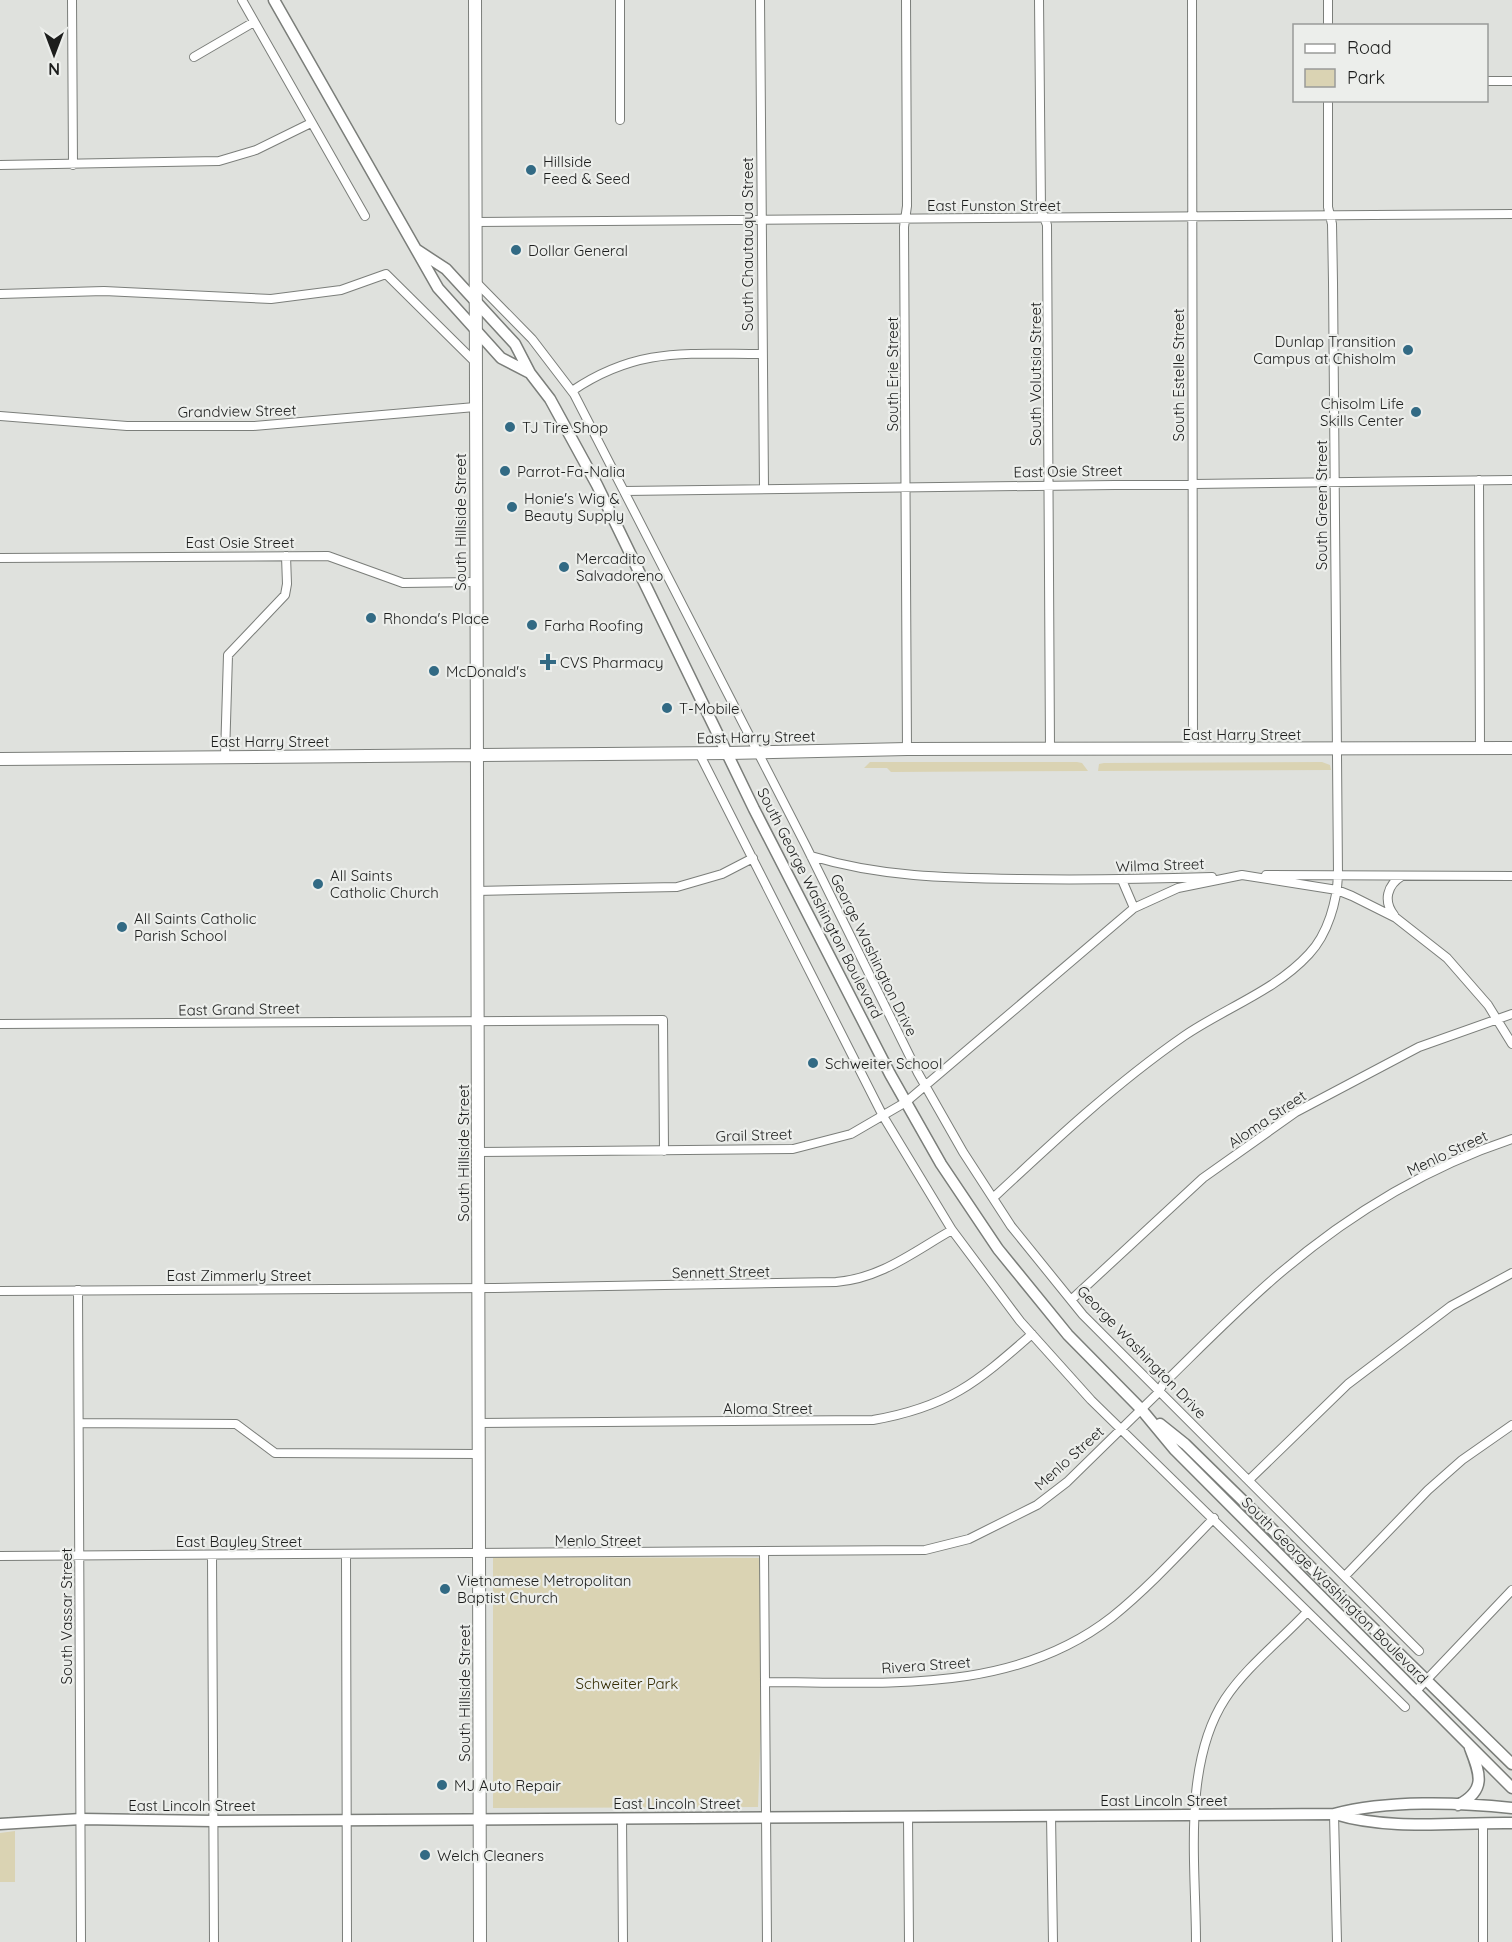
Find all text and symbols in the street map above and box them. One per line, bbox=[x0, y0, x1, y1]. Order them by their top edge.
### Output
north arrow bbox=[24, 24, 84, 84]
legend bbox=[1293, 24, 1488, 102]
text: Road bbox=[1347, 36, 1392, 59]
text: N bbox=[48, 59, 60, 79]
text: Park bbox=[1347, 66, 1385, 89]
place label: Hillside Feed & Seed bbox=[543, 152, 630, 188]
street label: South Chautauqua Street bbox=[738, 157, 757, 331]
marker: Hillside Feed & Seed bbox=[524, 163, 538, 177]
street label: East Funston Street bbox=[927, 196, 1061, 215]
place label: Dollar General bbox=[528, 241, 628, 260]
marker: Dollar General bbox=[509, 243, 523, 257]
street label: South Volutsia Street bbox=[1026, 302, 1045, 446]
street label: South Estelle Street bbox=[1169, 308, 1188, 442]
street label: South Erie Street bbox=[883, 317, 902, 431]
place label: Dunlap Transition Campus at Chisholm bbox=[1253, 332, 1396, 368]
marker: Dunlap Transition Campus at Chisholm bbox=[1401, 343, 1415, 357]
place label: Chisolm Life Skills Center bbox=[1320, 394, 1404, 430]
street label: Grandview Street bbox=[177, 400, 297, 422]
marker: Chisolm Life Skills Center bbox=[1409, 405, 1423, 419]
place label: TJ Tire Shop bbox=[522, 418, 608, 437]
marker: TJ Tire Shop bbox=[503, 420, 517, 434]
street label: South Green Street bbox=[1312, 440, 1331, 570]
street label: South Hillside Street bbox=[451, 453, 470, 591]
street label: East Osie Street bbox=[1013, 461, 1123, 481]
place label: Parrot-Fa-Nalia bbox=[517, 462, 625, 481]
marker: Parrot-Fa-Nalia bbox=[498, 464, 512, 478]
place label: Honie's Wig & Beauty Supply bbox=[524, 489, 624, 525]
marker: Honie's Wig & Beauty Supply bbox=[505, 500, 519, 514]
street label: East Osie Street bbox=[185, 533, 295, 552]
place label: Mercadito Salvadoreno bbox=[576, 549, 663, 585]
marker: Mercadito Salvadoreno bbox=[557, 560, 571, 574]
place label: Rhonda's Place bbox=[383, 609, 489, 628]
marker: Rhonda's Place bbox=[364, 611, 378, 625]
place label: Farha Roofing bbox=[544, 616, 643, 635]
marker: Farha Roofing bbox=[525, 618, 539, 632]
place label: CVS Pharmacy bbox=[560, 653, 664, 672]
marker: CVS Pharmacy bbox=[541, 655, 555, 669]
place label: McDonald's bbox=[446, 662, 526, 681]
marker: McDonald's bbox=[427, 664, 441, 678]
place label: T-Mobile bbox=[679, 699, 739, 718]
marker: T-Mobile bbox=[660, 701, 674, 715]
street label: East Harry Street bbox=[1183, 725, 1301, 744]
street label: East Harry Street bbox=[696, 726, 816, 748]
street label: East Harry Street bbox=[211, 732, 329, 751]
street label: South George Washington Boulevard bbox=[753, 784, 887, 1022]
street label: Wilma Street bbox=[1115, 854, 1205, 876]
place label: All Saints Catholic Church bbox=[330, 866, 439, 902]
street label: George Washington Drive bbox=[826, 871, 922, 1039]
marker: All Saints Catholic Church bbox=[311, 877, 325, 891]
place label: All Saints Catholic Parish School bbox=[134, 909, 257, 945]
marker: All Saints Catholic Parish School bbox=[115, 920, 129, 934]
street label: East Grand Street bbox=[178, 998, 300, 1020]
place label: Schweiter School bbox=[825, 1054, 942, 1073]
marker: Schweiter School bbox=[806, 1056, 820, 1070]
street label: South Hillside Street bbox=[454, 1084, 473, 1222]
street label: Aloma Street bbox=[1224, 1086, 1310, 1152]
street label: Grail Street bbox=[715, 1124, 793, 1146]
street label: Menlo Street bbox=[1404, 1126, 1490, 1180]
street label: Sennett Street bbox=[672, 1262, 770, 1282]
street label: East Zimmerly Street bbox=[166, 1266, 312, 1285]
street label: George Washington Drive bbox=[1073, 1281, 1211, 1423]
street label: Aloma Street bbox=[723, 1399, 813, 1418]
street label: Menlo Street bbox=[1030, 1422, 1108, 1494]
street label: South George Washington Boulevard bbox=[1238, 1493, 1432, 1687]
street label: Menlo Street bbox=[554, 1531, 642, 1550]
street label: East Bayley Street bbox=[176, 1532, 302, 1551]
street label: South Vassar Street bbox=[57, 1548, 76, 1684]
place label: Vietnamese Metropolitan Baptist Church bbox=[457, 1571, 631, 1607]
marker: Vietnamese Metropolitan Baptist Church bbox=[438, 1582, 452, 1596]
street label: South Hillside Street bbox=[455, 1624, 474, 1762]
street label: Rivera Street bbox=[881, 1652, 971, 1678]
park label: Schweiter Park bbox=[576, 1674, 678, 1693]
place label: MJ Auto Repair bbox=[454, 1776, 561, 1795]
marker: MJ Auto Repair bbox=[435, 1778, 449, 1792]
street label: East Lincoln Street bbox=[1100, 1791, 1228, 1810]
street label: East Lincoln Street bbox=[613, 1794, 741, 1813]
street label: East Lincoln Street bbox=[128, 1796, 256, 1815]
place label: Welch Cleaners bbox=[437, 1846, 544, 1865]
marker: Welch Cleaners bbox=[418, 1848, 432, 1862]

